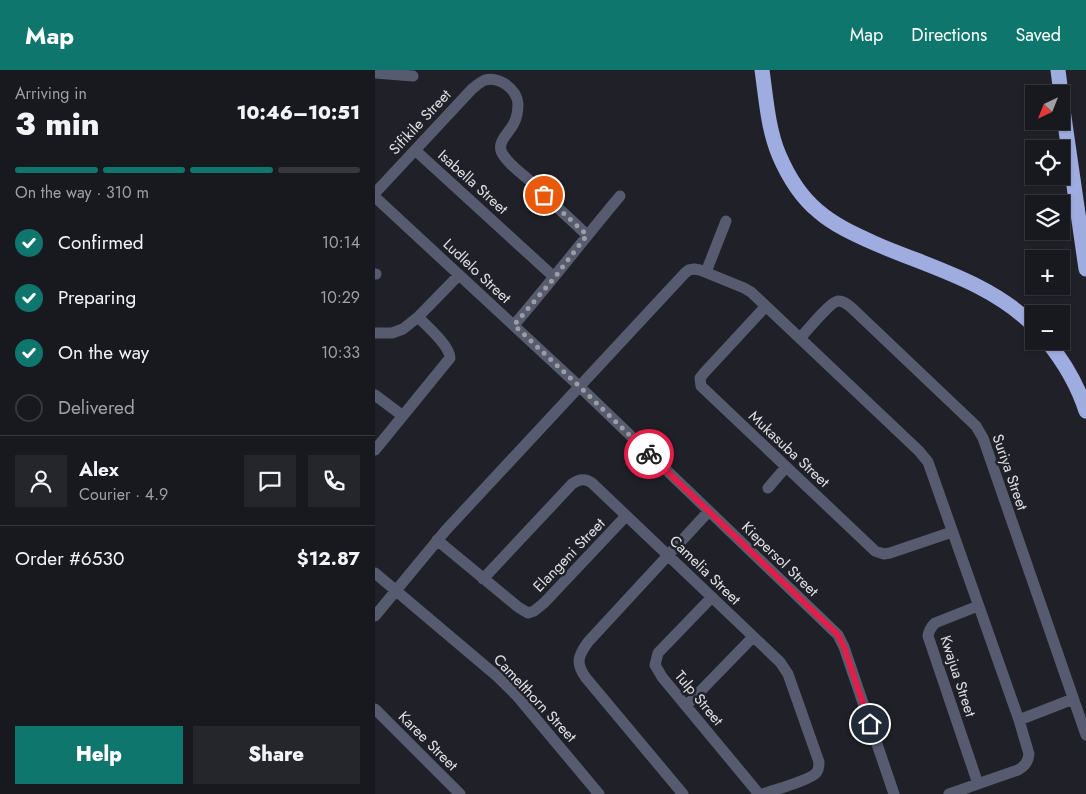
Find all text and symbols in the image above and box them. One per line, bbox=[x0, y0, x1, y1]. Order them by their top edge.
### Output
text: Map bbox=[25, 18, 74, 53]
text: Map bbox=[850, 22, 883, 48]
text: Directions bbox=[911, 22, 987, 48]
text: Saved bbox=[1015, 22, 1061, 48]
text: Arriving in bbox=[15, 82, 87, 105]
street label: Sifikile Street bbox=[384, 84, 456, 160]
north arrow bbox=[1025, 85, 1070, 130]
map controls bbox=[1025, 85, 1070, 350]
text: 10:46–10:51 bbox=[237, 99, 360, 126]
text: 3 min bbox=[15, 101, 100, 147]
button: locate bbox=[1025, 140, 1070, 185]
street label: Isabella Street bbox=[433, 145, 513, 220]
pin bbox=[523, 174, 565, 216]
text: On the way · 310 m bbox=[15, 181, 149, 204]
icon: bag bbox=[530, 181, 558, 209]
button: layers bbox=[1025, 195, 1070, 240]
icon: check bbox=[15, 229, 43, 257]
text: Confirmed bbox=[58, 229, 144, 256]
text: 10:14 bbox=[322, 231, 360, 254]
street label: Ludlelo Street bbox=[438, 234, 516, 309]
button: + bbox=[1025, 250, 1070, 295]
icon: check bbox=[15, 284, 43, 312]
text: Preparing bbox=[58, 284, 136, 311]
text: 10:29 bbox=[320, 286, 360, 309]
button: − bbox=[1025, 305, 1070, 350]
icon: check bbox=[15, 339, 43, 367]
text: On the way bbox=[58, 339, 149, 366]
text: 10:33 bbox=[321, 341, 360, 364]
text: Delivered bbox=[58, 394, 135, 421]
street label: Mukasuba Street bbox=[744, 406, 835, 493]
courier bbox=[624, 429, 674, 479]
street label: Suriya Street bbox=[987, 431, 1033, 513]
icon: bike bbox=[635, 440, 663, 468]
button: person bbox=[15, 455, 67, 507]
button: chat bbox=[244, 455, 296, 507]
button: phone bbox=[308, 455, 360, 507]
text: Alex bbox=[79, 456, 119, 483]
text: Courier · 4.9 bbox=[79, 483, 168, 506]
street label: Elangeni Street bbox=[528, 513, 610, 597]
street label: Kiepersol Street bbox=[737, 517, 824, 602]
street label: Camelia Street bbox=[664, 530, 746, 610]
text: Order #6530 bbox=[15, 545, 124, 572]
text: $12.87 bbox=[297, 545, 360, 572]
street label: Kwajua Street bbox=[935, 633, 982, 720]
street label: Camelthorn Street bbox=[488, 649, 582, 747]
street label: Tulp Street bbox=[669, 666, 729, 731]
pin bbox=[849, 703, 891, 745]
street label: Karee Street bbox=[393, 706, 463, 776]
icon: home bbox=[856, 710, 884, 738]
button: Help bbox=[15, 726, 183, 784]
button: Share bbox=[193, 726, 360, 784]

